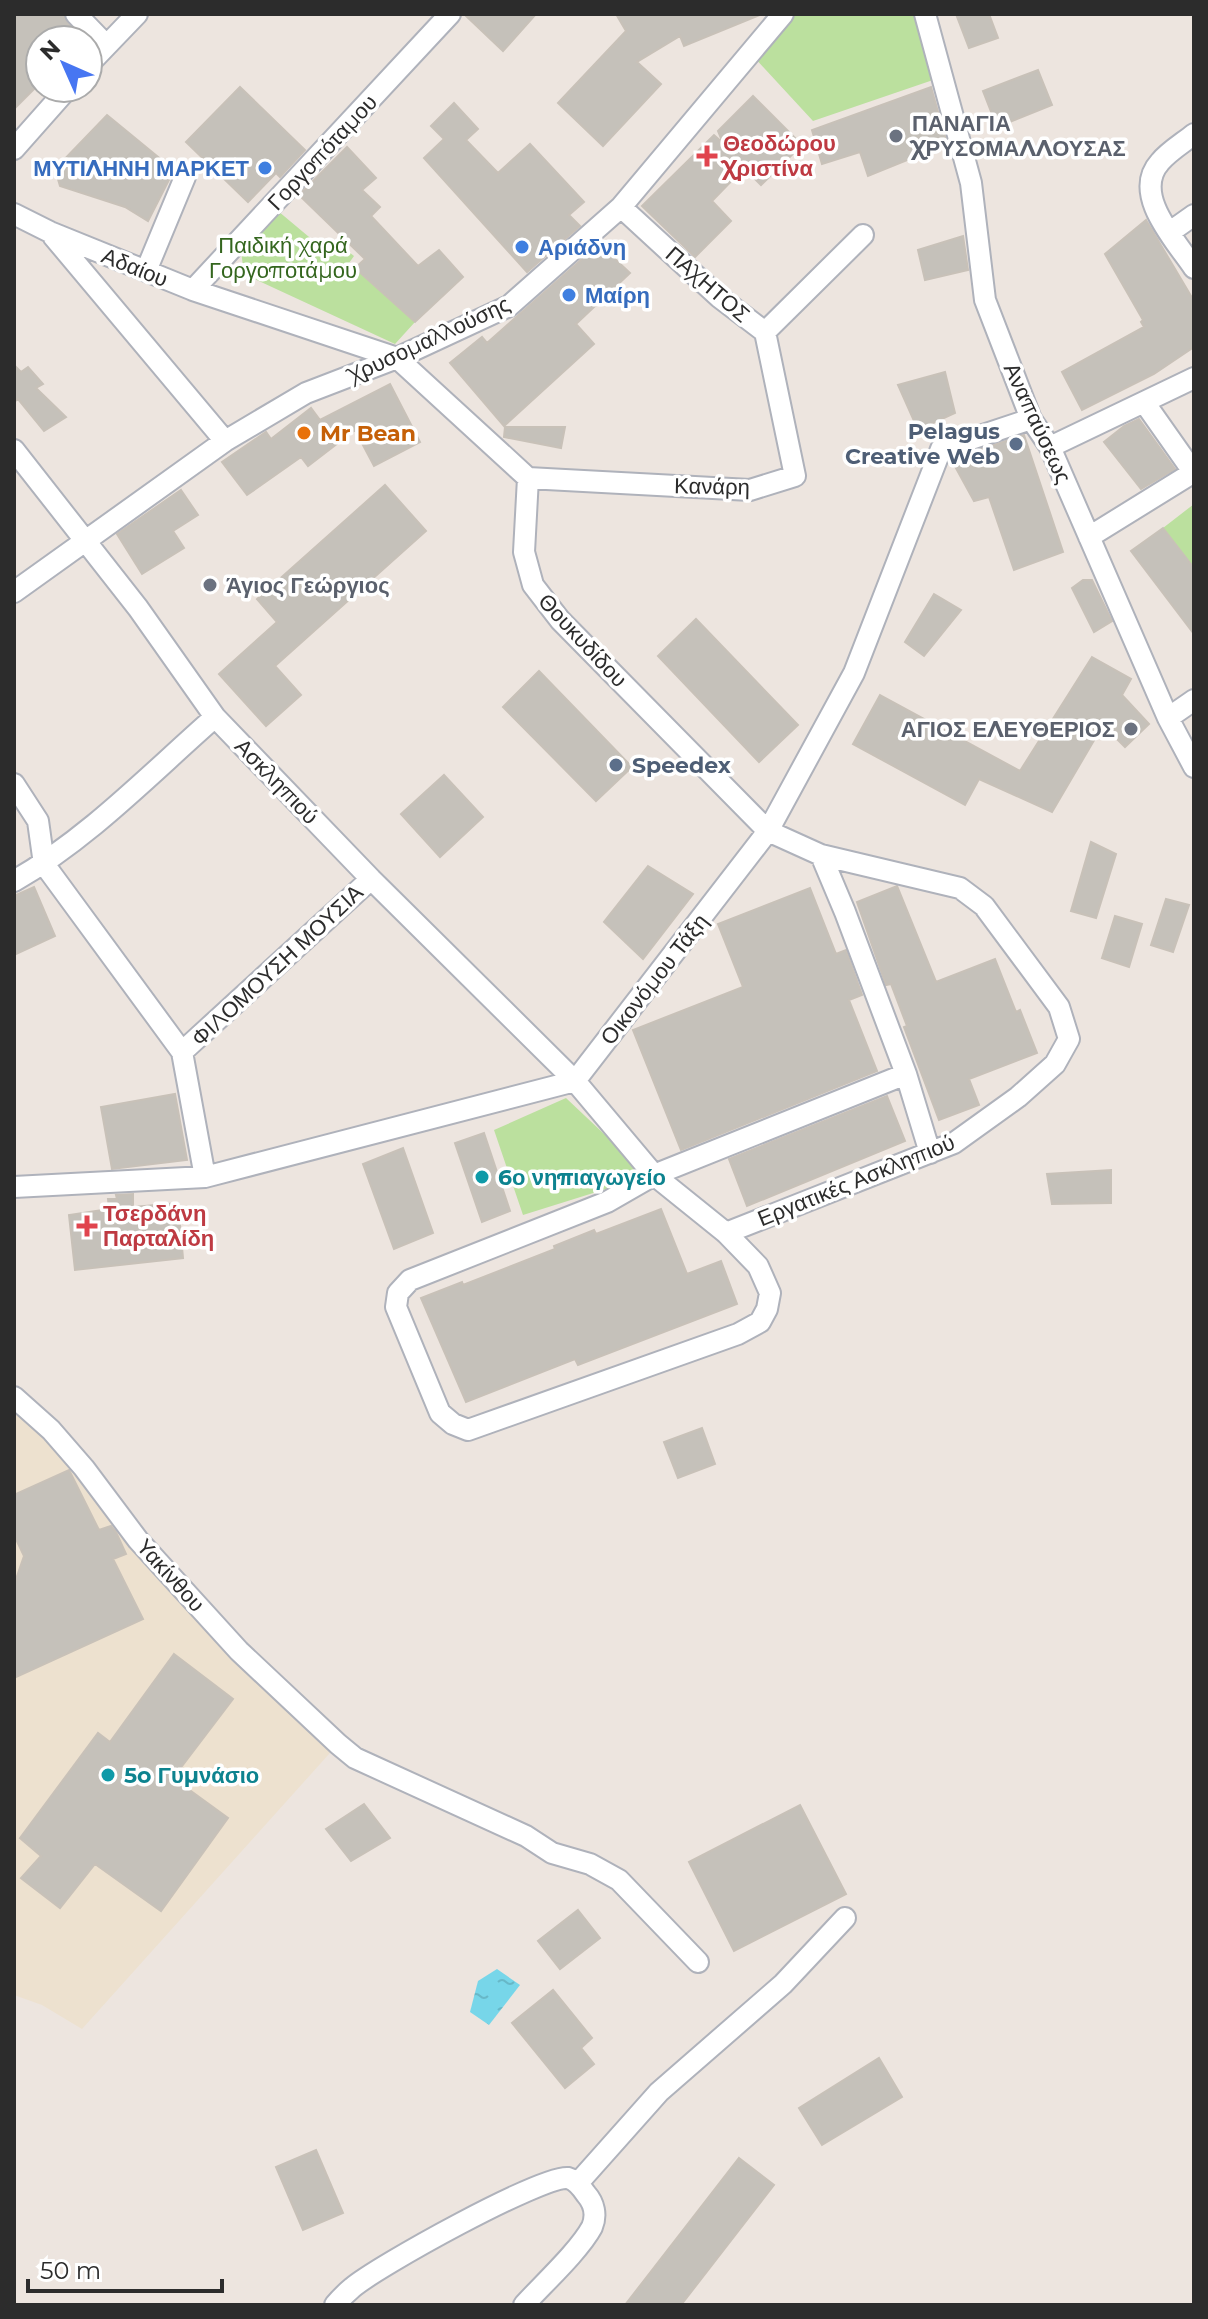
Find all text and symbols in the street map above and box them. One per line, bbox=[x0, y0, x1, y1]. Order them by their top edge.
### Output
north arrow bbox=[24, 24, 104, 104]
text: N bbox=[34, 34, 66, 66]
street label: Γοργοπόταμου bbox=[262, 89, 383, 216]
place label: ΠΑΝΑΓΙΑ ΧΡΥΣΟΜΑΛΛΟΥΣΑΣ bbox=[909, 110, 1126, 162]
marker: ΠΑΝΑΓΙΑ ΧΡΥΣΟΜΑΛΛΟΥΣΑΣ bbox=[887, 127, 905, 145]
place label: Θεοδώρου Χριστίνα bbox=[720, 130, 836, 182]
marker: Θεοδώρου Χριστίνα bbox=[698, 147, 716, 165]
place label: ΜΥΤΙΛΗΝΗ ΜΑΡΚΕΤ bbox=[33, 155, 250, 182]
marker: ΜΥΤΙΛΗΝΗ ΜΑΡΚΕΤ bbox=[256, 159, 274, 177]
park label: Παιδική χαρά Γοργοποτάμου bbox=[209, 232, 357, 284]
place label: Αριάδνη bbox=[538, 234, 626, 261]
marker: Αριάδνη bbox=[513, 238, 531, 256]
street label: ΠΑΧΗΤΟΣ bbox=[660, 241, 755, 328]
street label: Αδαίου bbox=[98, 242, 172, 293]
place label: Μαίρη bbox=[585, 282, 650, 309]
marker: Μαίρη bbox=[560, 286, 578, 304]
street label: Χρυσομαλλούσης bbox=[342, 290, 514, 390]
street label: Αναπαύσεως bbox=[998, 359, 1077, 488]
place label: Pelagus Creative Web bbox=[845, 418, 1000, 470]
place label: Mr Bean bbox=[320, 420, 416, 447]
marker: Mr Bean bbox=[295, 424, 313, 442]
marker: Pelagus Creative Web bbox=[1007, 435, 1025, 453]
street label: Κανάρη bbox=[674, 472, 750, 501]
place label: Άγιος Γεώργιος bbox=[226, 572, 390, 599]
marker: Άγιος Γεώργιος bbox=[201, 576, 219, 594]
street label: Θουκυδίδου bbox=[533, 588, 633, 693]
place label: ΑΓΙΟΣ ΕΛΕΥΘΕΡΙΟΣ bbox=[901, 716, 1115, 743]
marker: ΑΓΙΟΣ ΕΛΕΥΘΕΡΙΟΣ bbox=[1122, 720, 1140, 738]
street label: Ασκληπιού bbox=[229, 733, 324, 830]
place label: Speedex bbox=[632, 752, 731, 779]
marker: Speedex bbox=[607, 756, 625, 774]
street label: ΦΙΛΟΜΟΥΣΗ ΜΟΥΣΙΑ bbox=[186, 879, 369, 1052]
street label: Οικονόμου Τάξη bbox=[595, 908, 714, 1050]
street label: Εργατικές Ασκληπιού bbox=[754, 1129, 959, 1232]
place label: 6ο νηπιαγωγείο bbox=[498, 1164, 666, 1191]
marker: 6ο νηπιαγωγείο bbox=[473, 1168, 491, 1186]
place label: Τσερδάνη Παρταλίδη bbox=[103, 1200, 214, 1252]
marker: Τσερδάνη Παρταλίδη bbox=[78, 1217, 96, 1235]
street label: Υακίνθου bbox=[131, 1533, 210, 1617]
place label: 5o Γυμνάσιο bbox=[124, 1762, 259, 1789]
marker: 5o Γυμνάσιο bbox=[99, 1766, 117, 1784]
scale bar bbox=[28, 2243, 222, 2293]
text: 50 m bbox=[40, 2256, 101, 2285]

